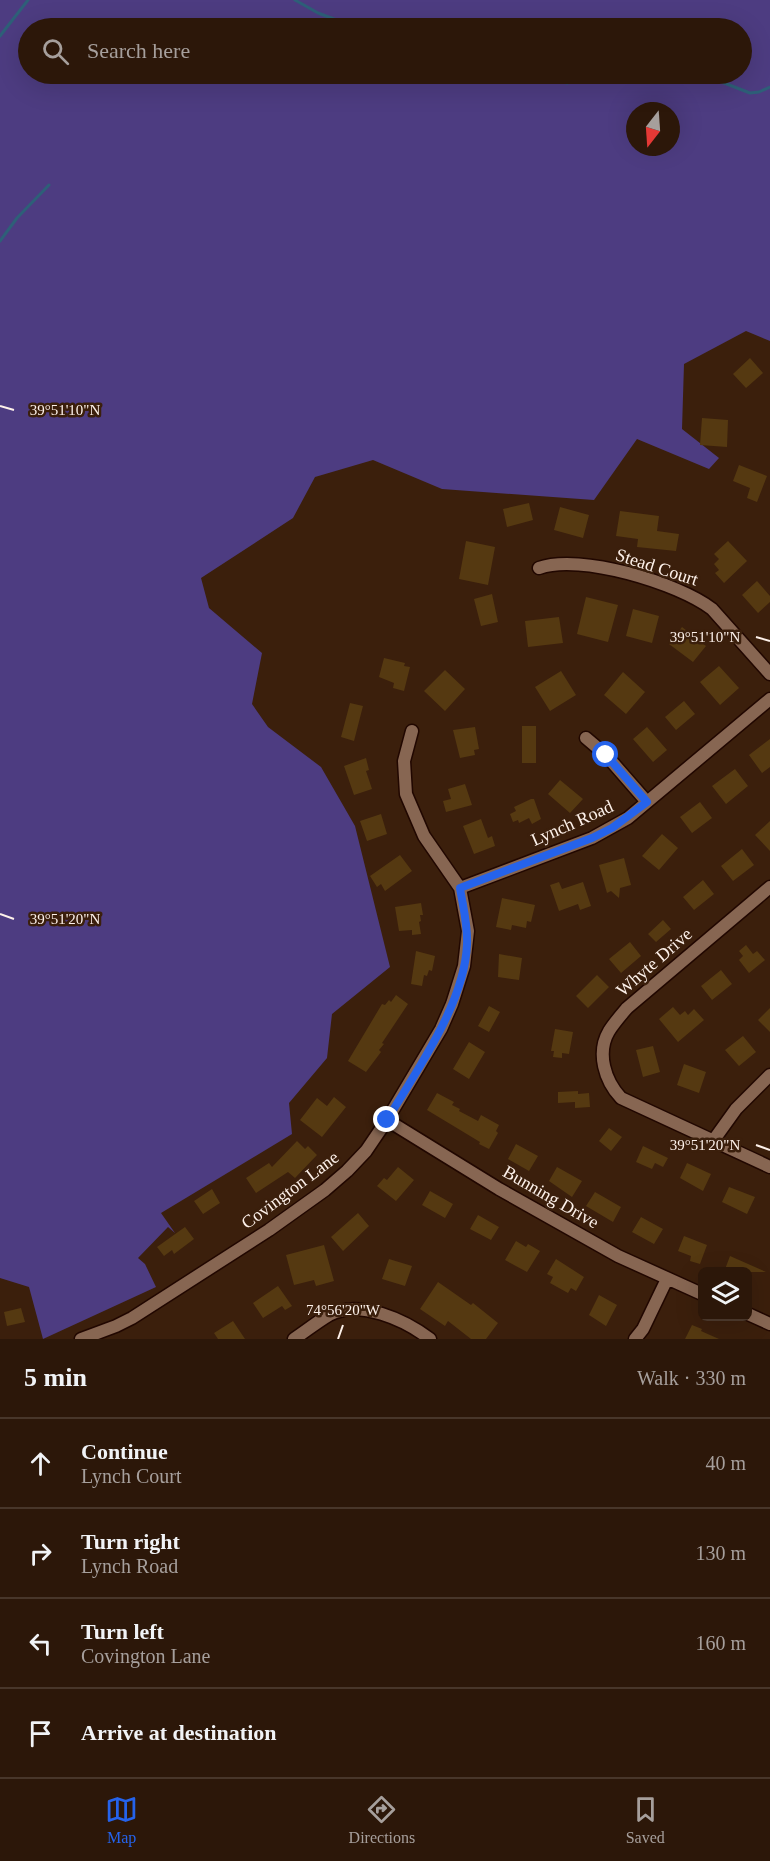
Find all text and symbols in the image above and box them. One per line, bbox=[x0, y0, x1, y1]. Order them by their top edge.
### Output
search box bbox=[18, 18, 752, 84]
icon: search bbox=[39, 35, 72, 68]
text: Search here bbox=[87, 38, 190, 63]
north arrow bbox=[626, 102, 680, 156]
text: 39°51'10"N bbox=[30, 402, 100, 418]
street label: Stead Court bbox=[613, 544, 701, 590]
text: 39°51'10"N bbox=[670, 629, 740, 645]
route start bbox=[592, 741, 618, 767]
street label: Lynch Road bbox=[528, 796, 616, 850]
text: 39°51'20"N bbox=[30, 911, 100, 927]
street label: Whyte Drive bbox=[612, 924, 696, 1000]
route end bbox=[373, 1106, 399, 1132]
text: 39°51'20"N bbox=[670, 1137, 740, 1153]
street label: Covington Lane bbox=[237, 1147, 343, 1233]
street label: Bunning Drive bbox=[499, 1161, 603, 1233]
map controls bbox=[698, 1267, 752, 1321]
button: layers bbox=[698, 1267, 752, 1321]
text: 74°56'20"W bbox=[306, 1302, 381, 1318]
text: 5 min bbox=[24, 1363, 87, 1392]
text: Walk · 330 m bbox=[637, 1367, 746, 1389]
text: Continue bbox=[81, 1439, 168, 1464]
icon: ahead bbox=[24, 1447, 57, 1480]
text: 40 m bbox=[705, 1452, 746, 1474]
text: Lynch Court bbox=[81, 1465, 182, 1487]
text: Turn right bbox=[81, 1529, 180, 1554]
icon: right bbox=[24, 1537, 57, 1570]
text: 130 m bbox=[695, 1542, 746, 1564]
text: Lynch Road bbox=[81, 1555, 178, 1577]
text: Turn left bbox=[81, 1619, 164, 1644]
icon: left bbox=[24, 1627, 57, 1660]
text: 160 m bbox=[695, 1632, 746, 1654]
text: Covington Lane bbox=[81, 1645, 210, 1667]
icon: arrive bbox=[24, 1717, 57, 1750]
text: Arrive at destination bbox=[81, 1720, 277, 1745]
tab: Map bbox=[105, 1793, 138, 1847]
tab: Directions bbox=[349, 1793, 415, 1847]
tab: Saved bbox=[626, 1793, 665, 1847]

